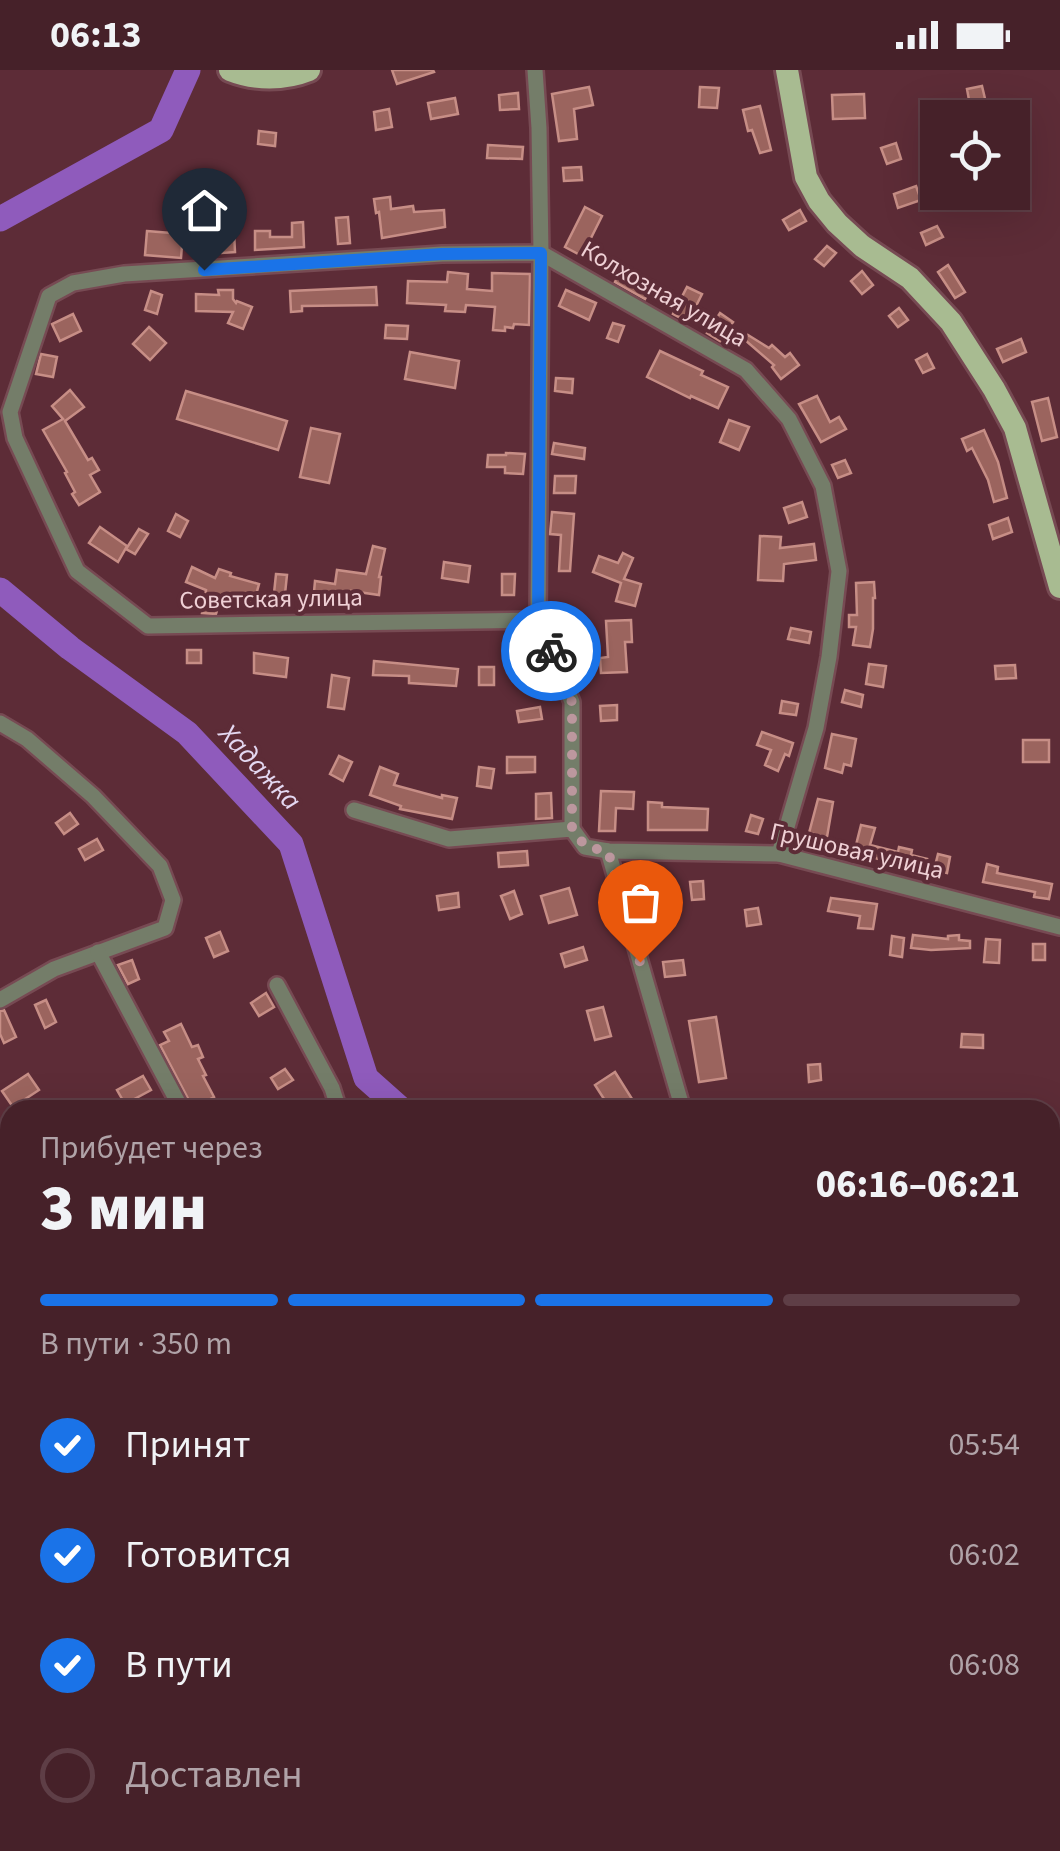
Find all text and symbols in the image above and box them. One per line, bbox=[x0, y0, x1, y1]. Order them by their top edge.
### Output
text: 06:13 bbox=[50, 8, 142, 62]
map controls bbox=[920, 100, 1030, 210]
button: locate bbox=[920, 100, 1030, 210]
pin bbox=[162, 168, 247, 271]
icon: home bbox=[177, 183, 232, 238]
street label: Колхозная улица bbox=[574, 232, 754, 356]
street label: Советская улица bbox=[179, 579, 363, 619]
courier bbox=[501, 601, 601, 701]
icon: bike bbox=[524, 624, 579, 679]
water label: Хадажка bbox=[208, 713, 311, 819]
street label: Грушовая улица bbox=[767, 814, 947, 888]
pin bbox=[598, 860, 683, 963]
icon: bag bbox=[613, 875, 668, 930]
text: Прибудет через bbox=[40, 1125, 263, 1171]
text: 06:16–06:21 bbox=[816, 1158, 1020, 1212]
text: 3 мин bbox=[40, 1162, 207, 1255]
text: В пути · 350 m bbox=[40, 1321, 232, 1367]
icon: check bbox=[40, 1418, 95, 1473]
text: Принят bbox=[125, 1418, 250, 1472]
text: 05:54 bbox=[948, 1422, 1020, 1468]
icon: check bbox=[40, 1528, 95, 1583]
text: Готовится bbox=[125, 1528, 292, 1582]
text: 06:02 bbox=[948, 1532, 1020, 1578]
icon: check bbox=[40, 1638, 95, 1693]
text: В пути bbox=[125, 1638, 233, 1692]
text: 06:08 bbox=[948, 1642, 1020, 1688]
text: Доставлен bbox=[125, 1748, 303, 1802]

